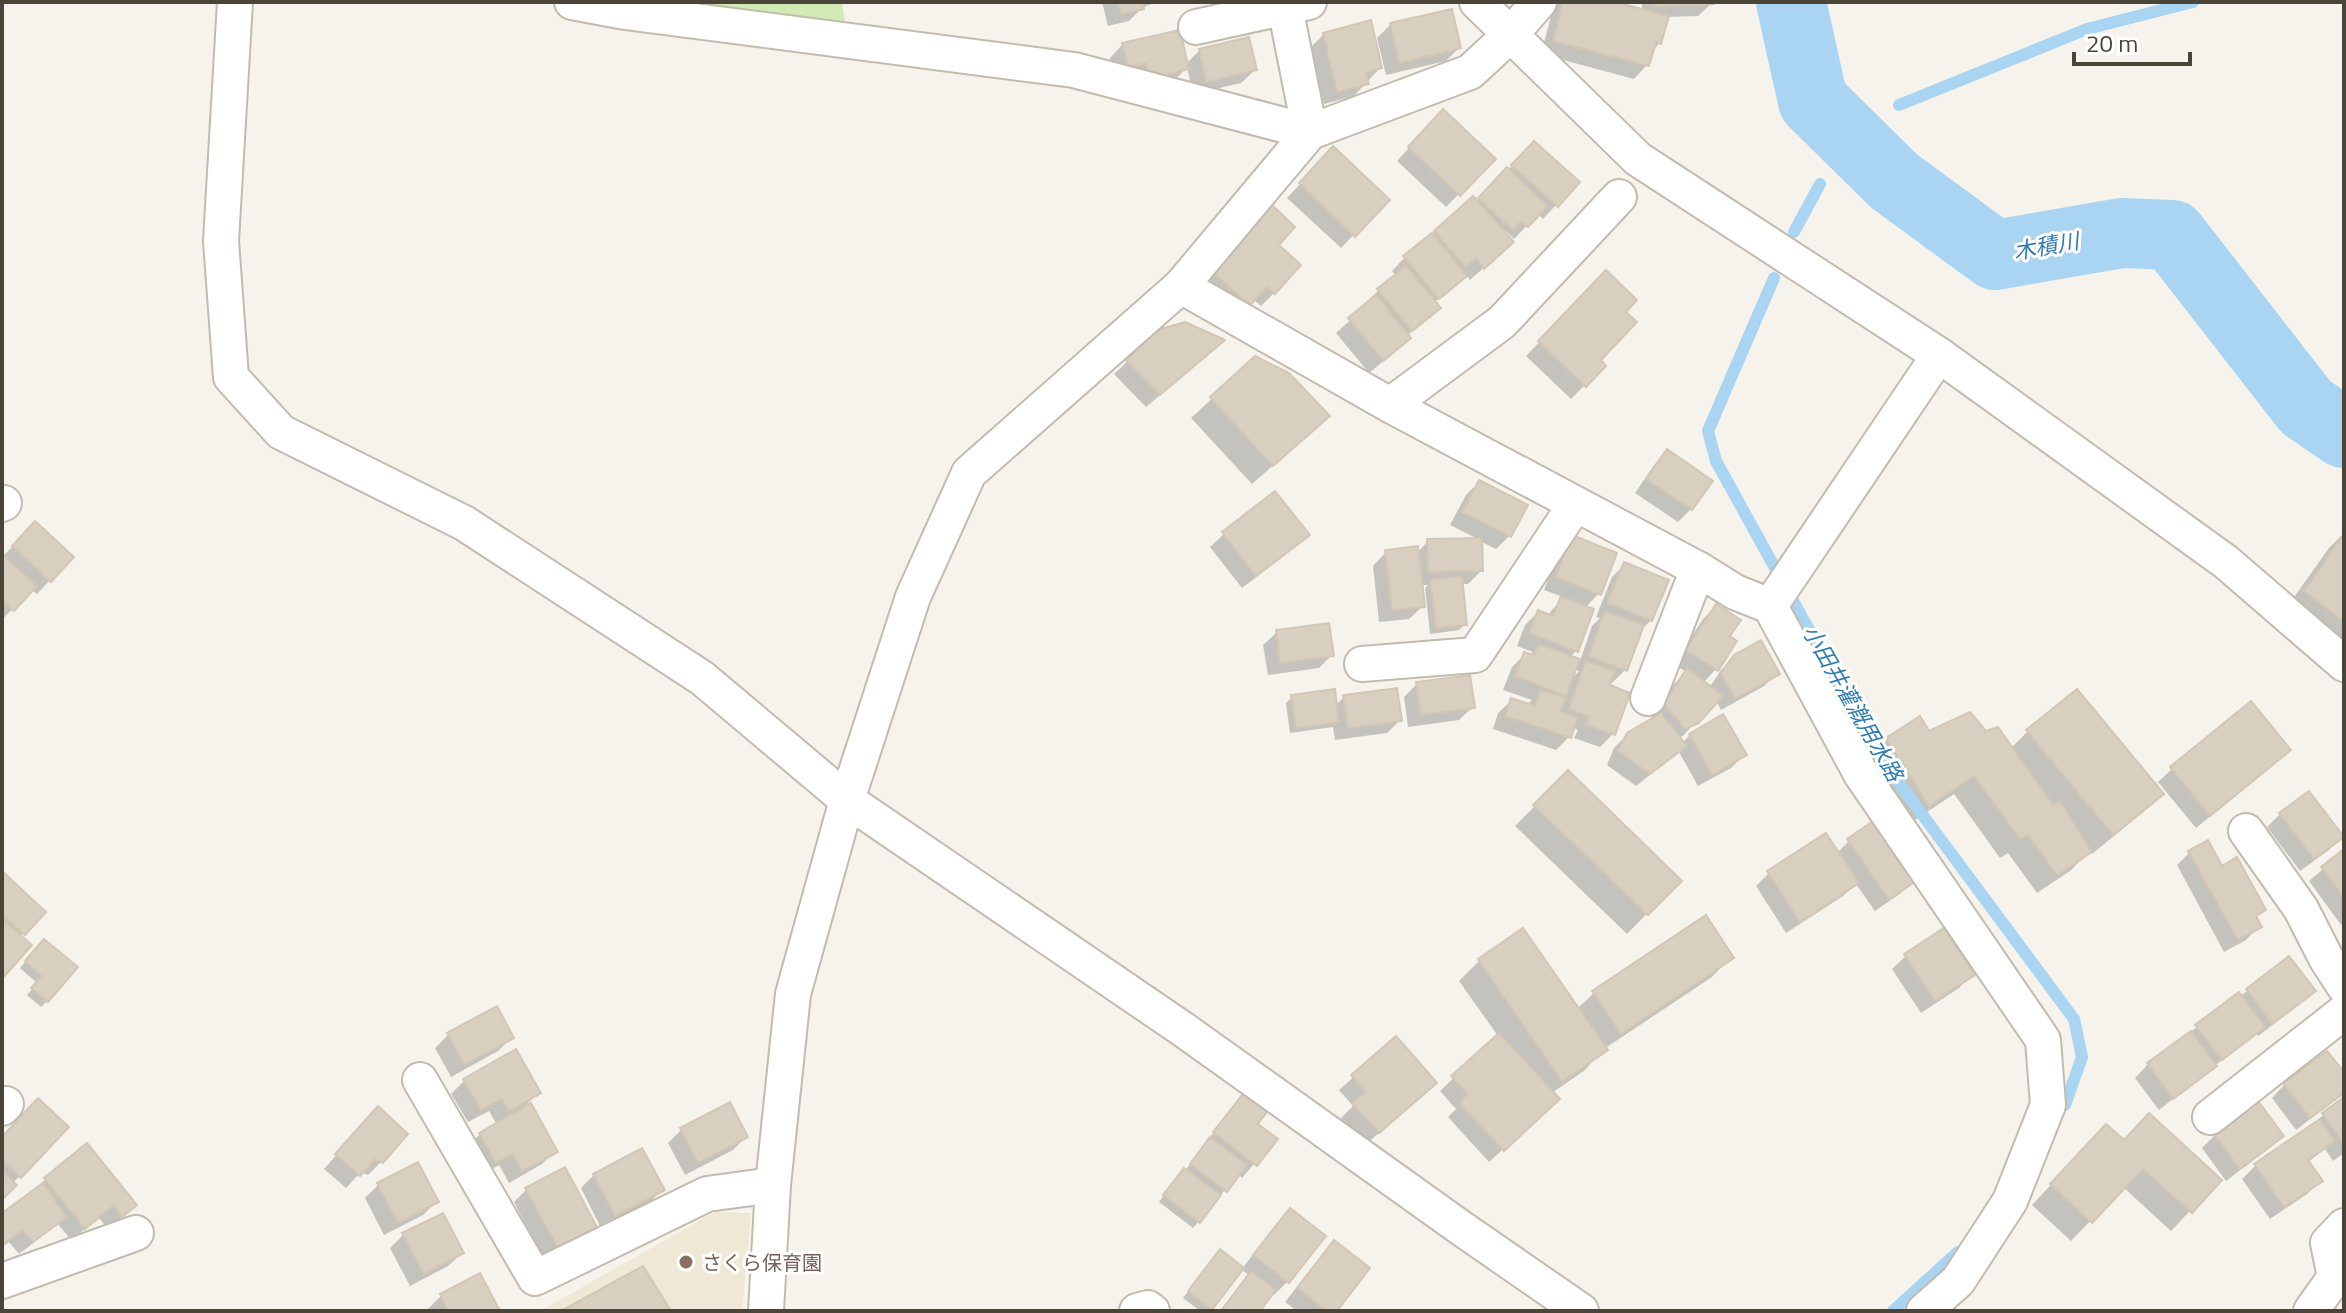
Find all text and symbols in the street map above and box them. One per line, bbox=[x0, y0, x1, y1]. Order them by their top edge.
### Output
scale bar bbox=[2074, 16, 2190, 66]
text: 20 m bbox=[2086, 25, 2138, 61]
water label: 木積川 bbox=[2011, 223, 2083, 268]
water label: 小田井灌漑用水路 bbox=[1794, 618, 1913, 789]
place label: さくら保育園 bbox=[702, 1247, 822, 1278]
marker: さくら保育園 bbox=[677, 1253, 695, 1271]

